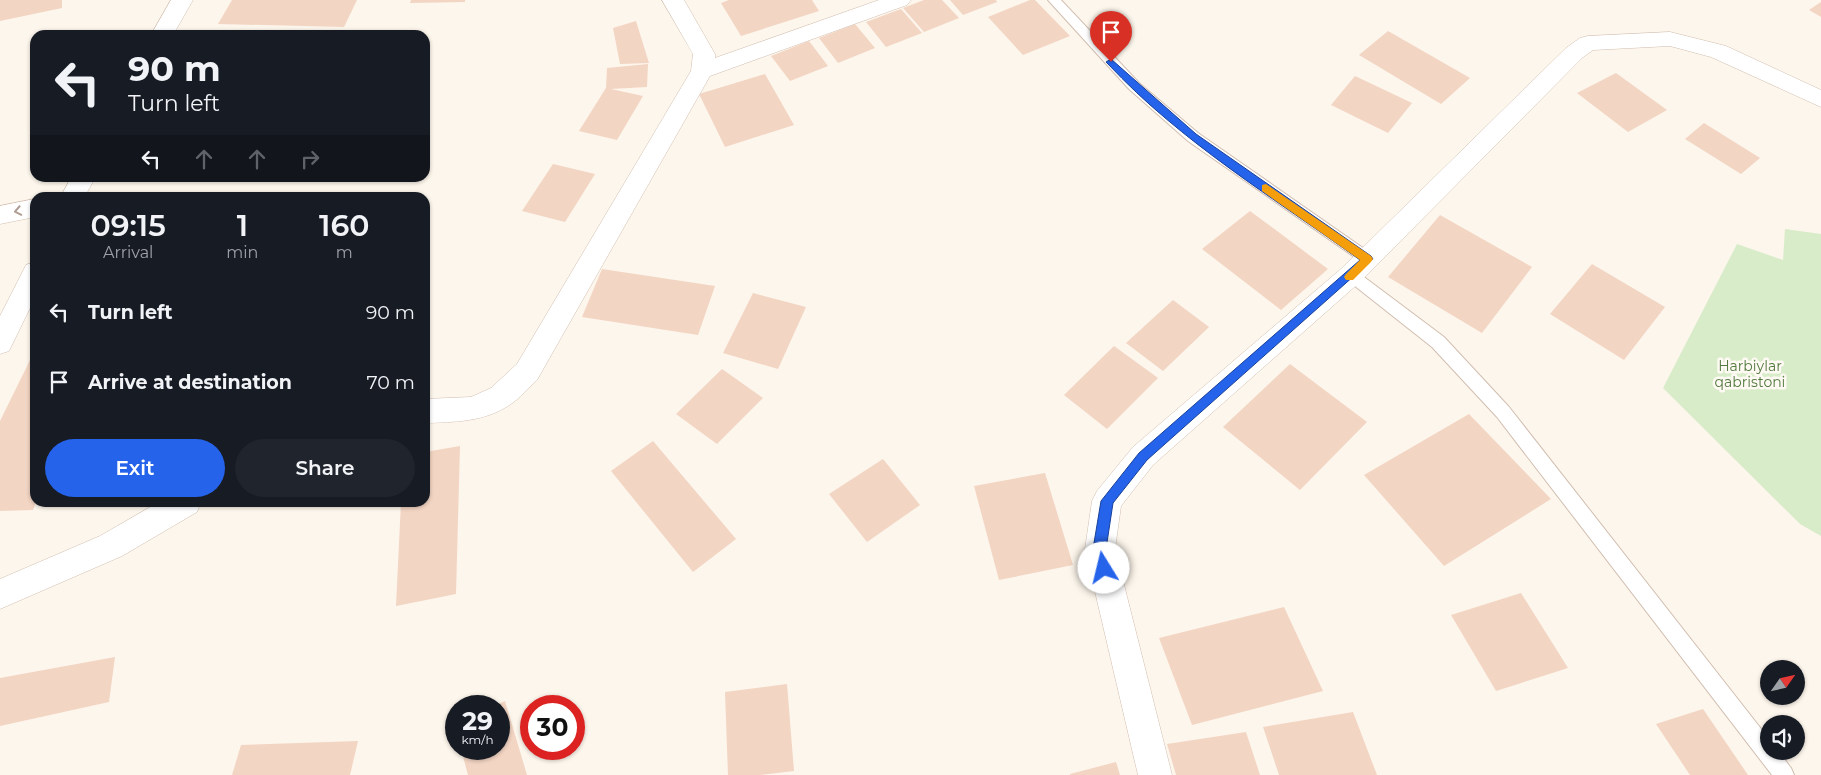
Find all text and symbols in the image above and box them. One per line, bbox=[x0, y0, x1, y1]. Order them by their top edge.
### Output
pin bbox=[1090, 11, 1132, 62]
icon: arrive bbox=[1097, 18, 1125, 46]
text: 90 m bbox=[128, 47, 221, 90]
icon: left bbox=[45, 50, 110, 115]
text: Turn left bbox=[128, 90, 220, 117]
icon: left bbox=[137, 145, 165, 173]
icon: ahead bbox=[190, 145, 218, 173]
icon: ahead bbox=[243, 145, 271, 173]
icon: right bbox=[296, 145, 324, 173]
one-way arrow bbox=[13, 205, 22, 216]
text: 09:15 bbox=[91, 207, 166, 244]
text: 1 bbox=[237, 207, 248, 244]
text: 160 bbox=[319, 207, 369, 244]
text: Arrival bbox=[103, 243, 153, 262]
text: min bbox=[226, 243, 258, 262]
text: m bbox=[336, 243, 353, 262]
icon: left bbox=[45, 298, 73, 326]
text: Turn left bbox=[88, 301, 173, 324]
text: 90 m bbox=[366, 301, 415, 324]
park label: Harbiylar qabristoni bbox=[1715, 357, 1785, 391]
icon: arrive bbox=[45, 368, 73, 396]
text: Arrive at destination bbox=[88, 371, 292, 394]
text: 70 m bbox=[366, 371, 415, 394]
button: Exit bbox=[45, 439, 225, 497]
button: Share bbox=[235, 439, 415, 497]
position arrow bbox=[1077, 541, 1129, 593]
north arrow bbox=[1760, 660, 1805, 705]
map controls bbox=[1760, 660, 1805, 760]
speed limit sign: 30 bbox=[520, 695, 585, 760]
text: 29 bbox=[462, 706, 493, 736]
button: sound bbox=[1760, 715, 1805, 760]
text: km/h bbox=[461, 732, 494, 747]

